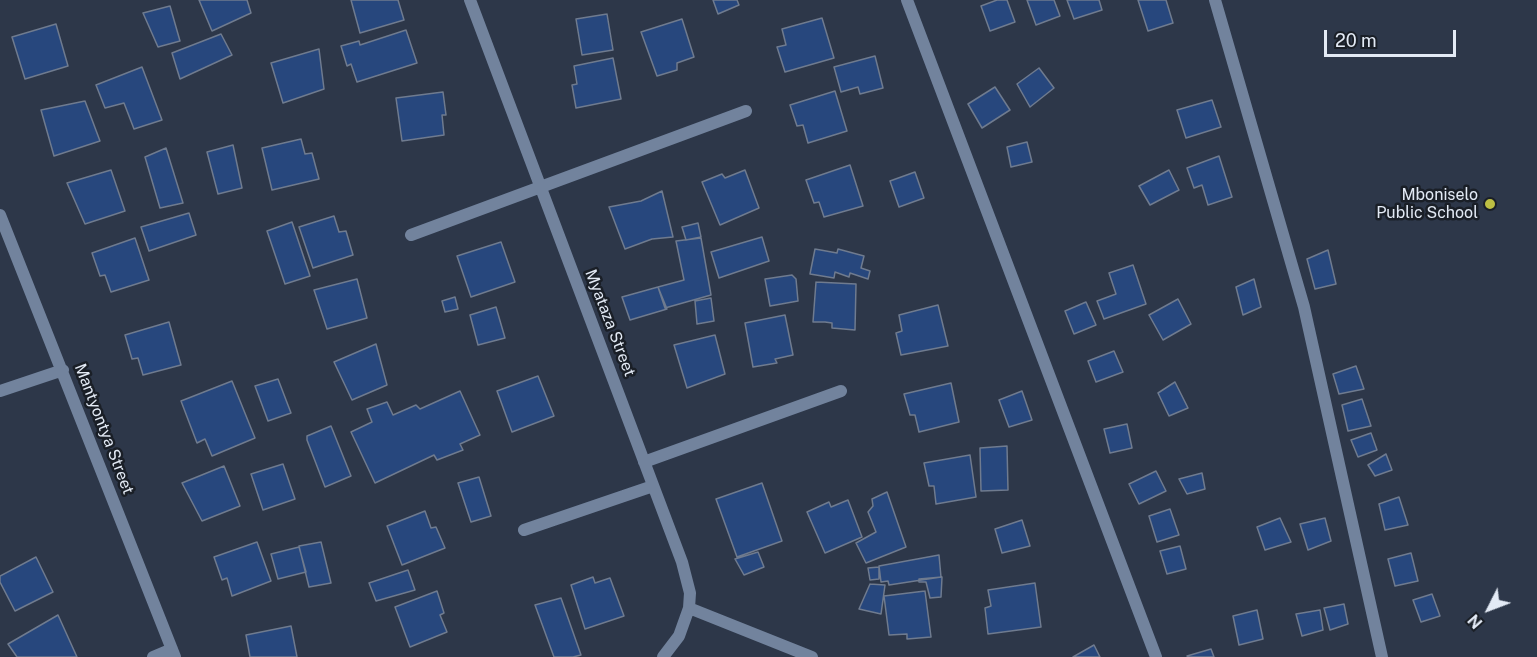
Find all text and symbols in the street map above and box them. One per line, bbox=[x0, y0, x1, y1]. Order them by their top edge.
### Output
scale bar bbox=[1327, 18, 1459, 56]
text: 20 m bbox=[1335, 30, 1377, 51]
place label: Mboniselo Public School bbox=[1376, 185, 1478, 223]
marker: Mboniselo Public School bbox=[1483, 197, 1497, 211]
street label: Myataza Street bbox=[581, 267, 639, 379]
street label: Mantyontya Street bbox=[70, 361, 138, 497]
north arrow bbox=[1459, 579, 1519, 639]
text: N bbox=[1464, 610, 1487, 632]

